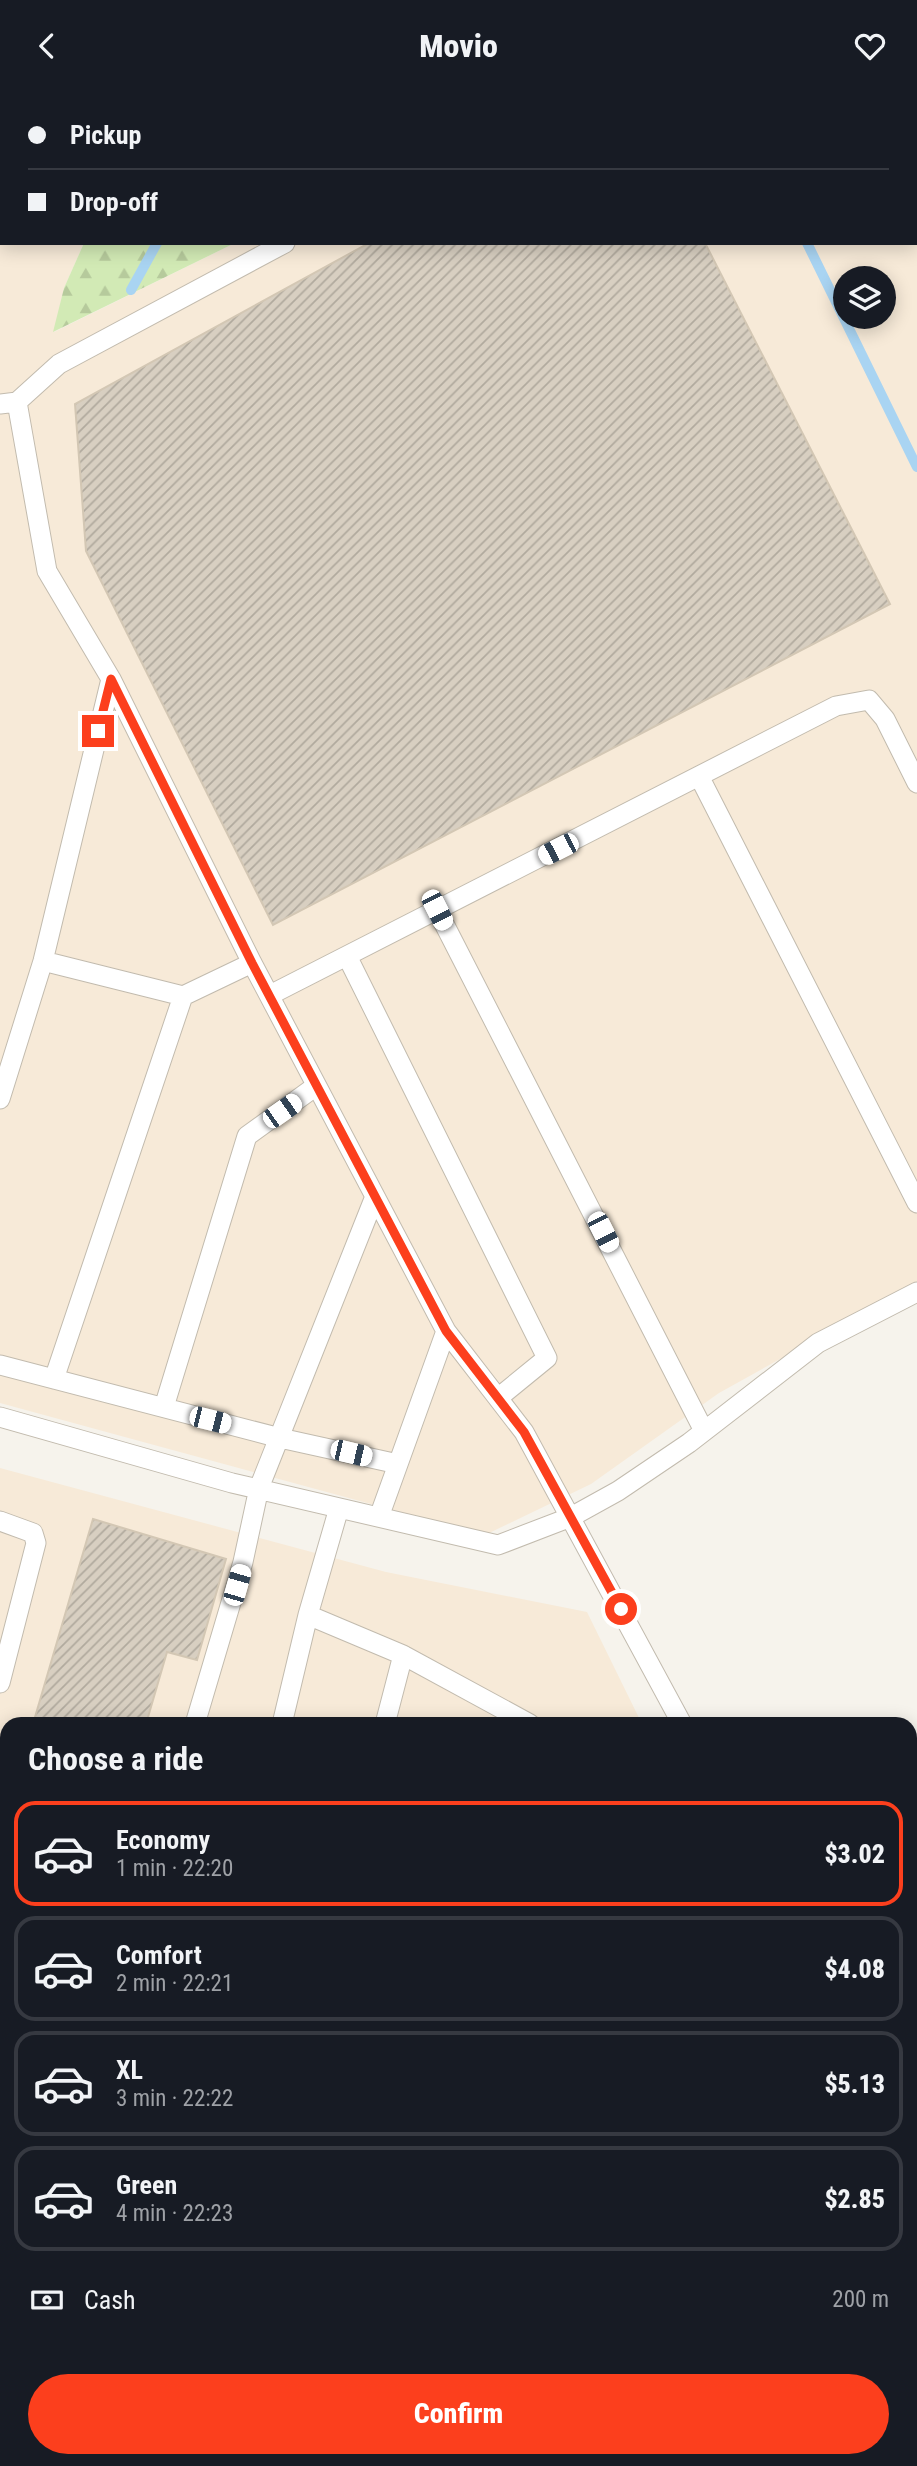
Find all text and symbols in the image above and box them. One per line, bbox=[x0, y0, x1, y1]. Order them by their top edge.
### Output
icon: back bbox=[28, 27, 66, 65]
text: Movio bbox=[419, 27, 498, 65]
icon: heart bbox=[851, 27, 889, 65]
text: Pickup bbox=[70, 120, 141, 150]
text: Drop-off bbox=[70, 187, 158, 217]
map controls bbox=[833, 266, 896, 329]
button: layers bbox=[833, 266, 896, 329]
route end bbox=[82, 715, 114, 747]
car bbox=[535, 830, 582, 868]
car bbox=[419, 887, 456, 933]
car bbox=[259, 1090, 306, 1132]
car bbox=[585, 1209, 622, 1255]
car bbox=[188, 1405, 233, 1435]
car bbox=[329, 1438, 374, 1468]
car bbox=[222, 1562, 253, 1608]
route start bbox=[605, 1593, 637, 1625]
text: Choose a ride bbox=[28, 1740, 203, 1778]
icon: car bbox=[32, 1822, 95, 1885]
text: Economy bbox=[116, 1825, 210, 1855]
text: $3.02 bbox=[824, 1839, 885, 1869]
text: 1 min · 22:20 bbox=[116, 1855, 233, 1882]
icon: car bbox=[32, 1937, 95, 2000]
text: Comfort bbox=[116, 1940, 202, 1970]
text: $4.08 bbox=[824, 1954, 885, 1984]
text: 2 min · 22:21 bbox=[116, 1970, 233, 1997]
icon: car bbox=[32, 2052, 95, 2115]
text: XL bbox=[116, 2055, 143, 2085]
text: $5.13 bbox=[824, 2069, 885, 2099]
text: 3 min · 22:22 bbox=[116, 2085, 233, 2112]
icon: car bbox=[32, 2167, 95, 2230]
text: Green bbox=[116, 2170, 177, 2200]
text: $2.85 bbox=[824, 2184, 885, 2214]
text: 4 min · 22:23 bbox=[116, 2200, 233, 2227]
icon: cash bbox=[28, 2281, 66, 2319]
text: Cash bbox=[84, 2285, 136, 2315]
text: 200 m bbox=[832, 2286, 889, 2313]
button: Confirm bbox=[28, 2374, 889, 2454]

